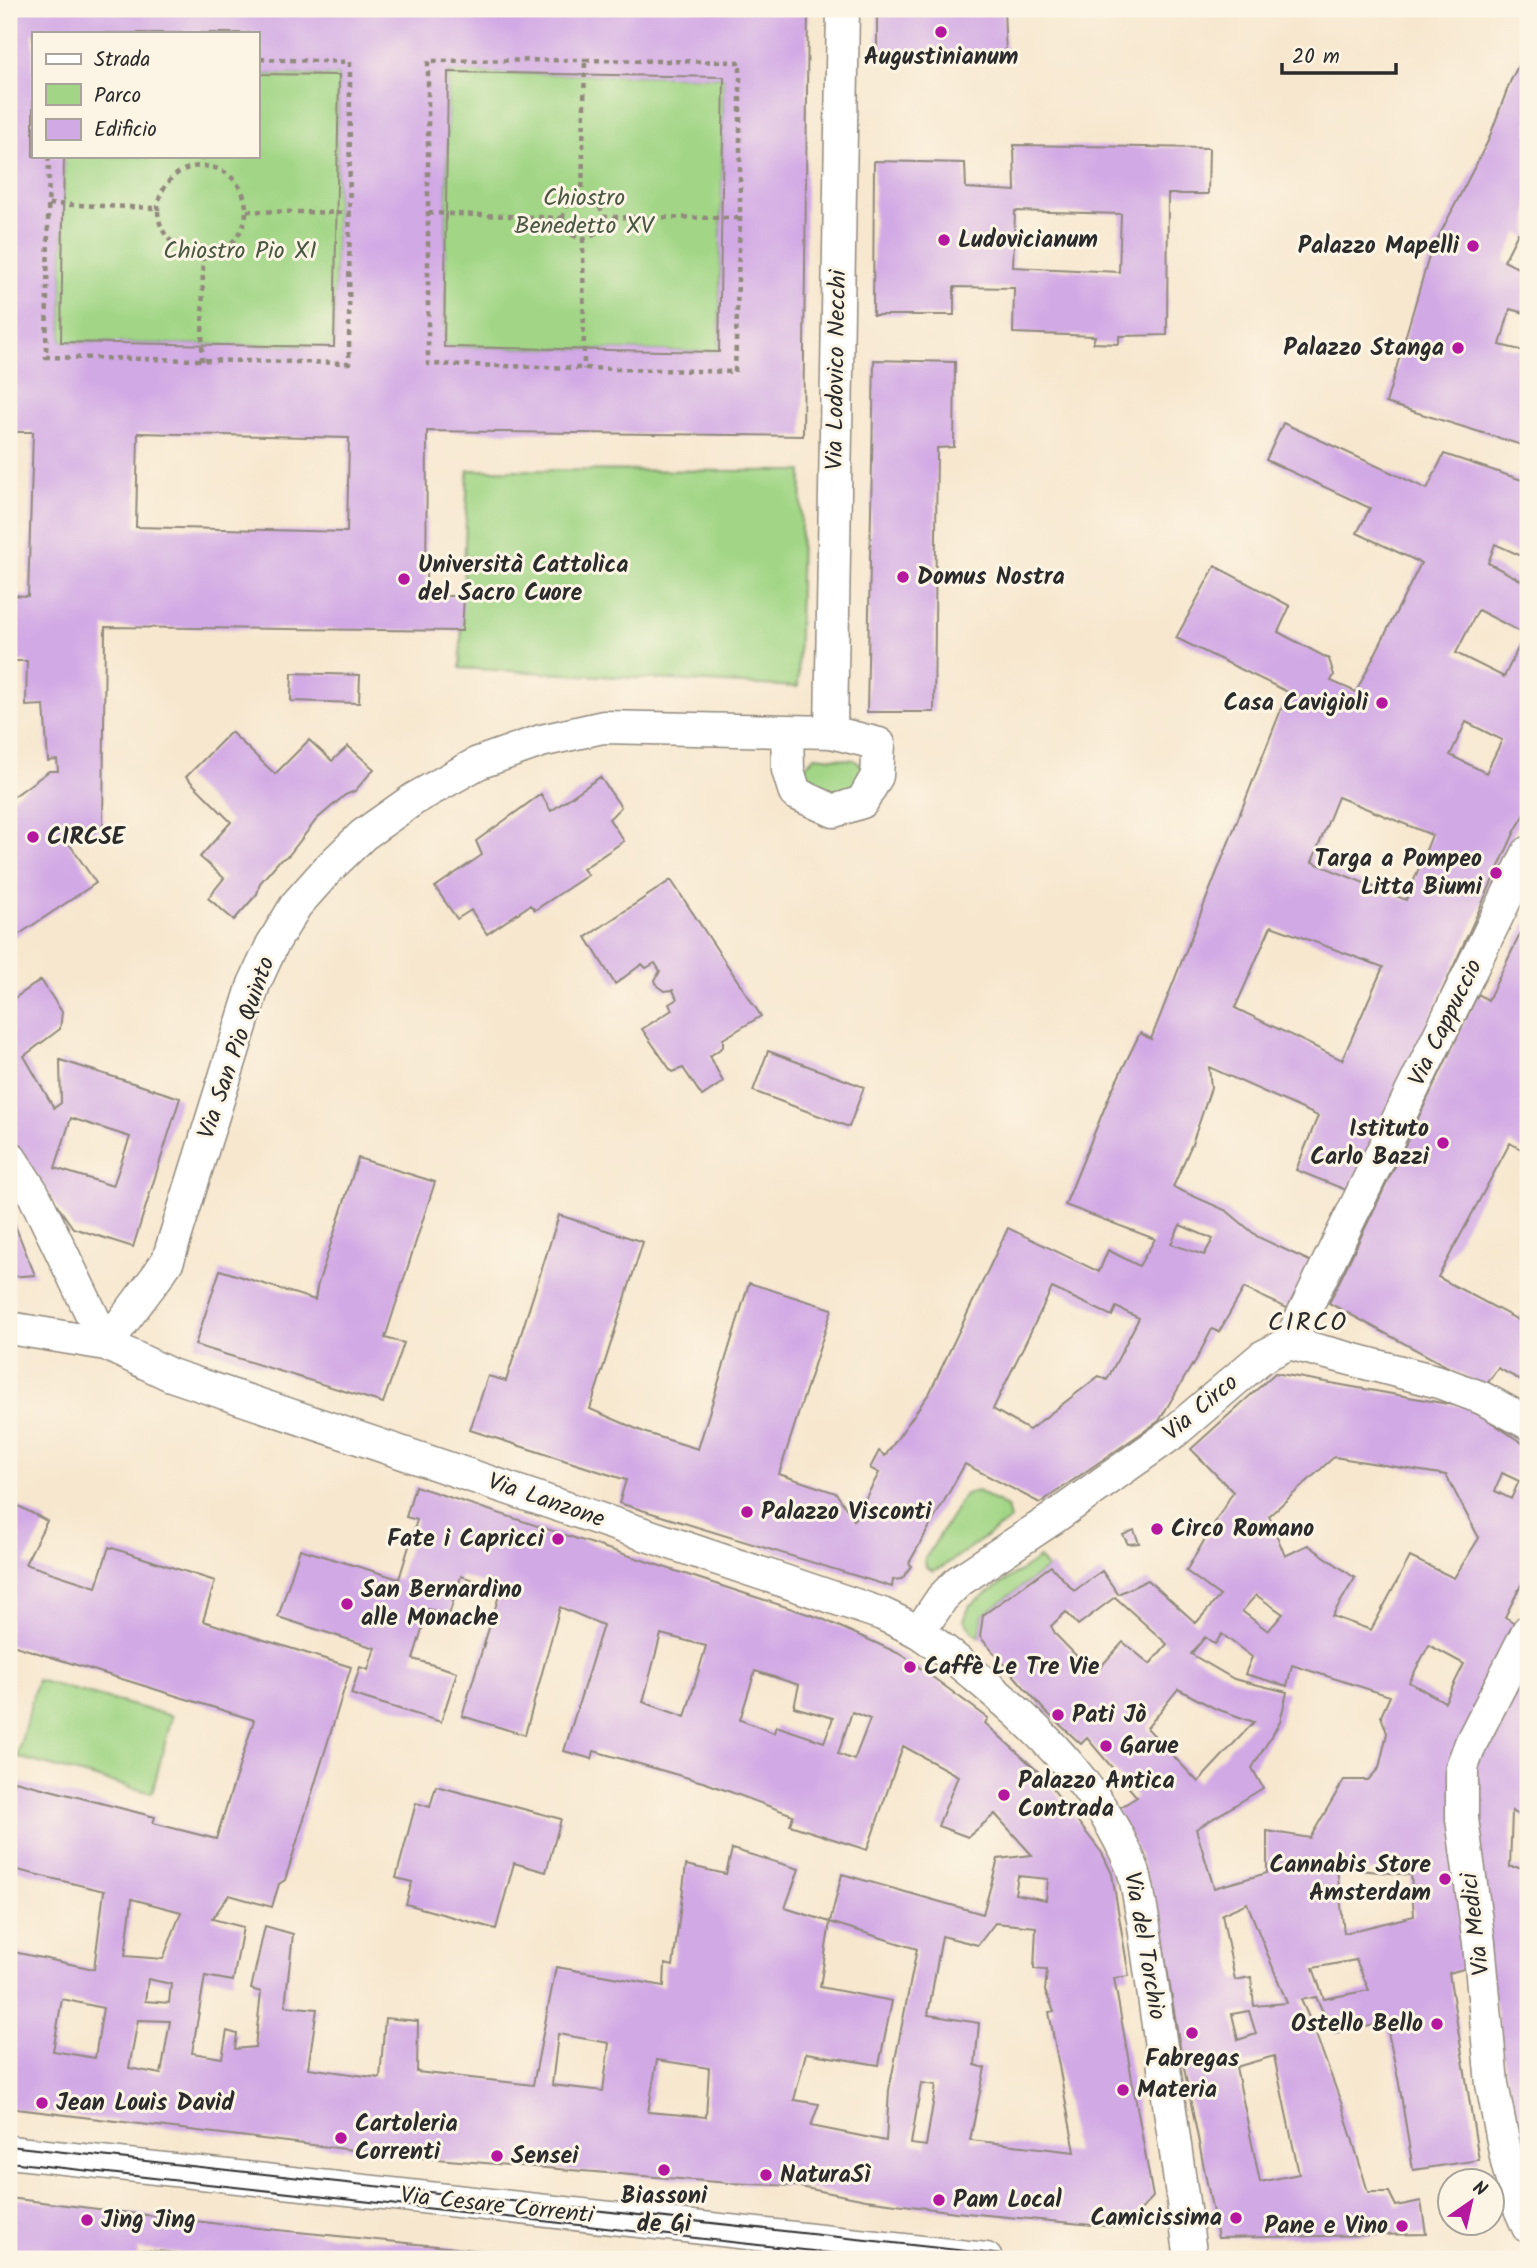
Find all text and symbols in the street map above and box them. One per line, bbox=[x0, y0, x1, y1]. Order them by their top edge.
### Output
marker: Augustinianum bbox=[933, 24, 949, 40]
legend bbox=[32, 32, 259, 158]
scale bar bbox=[1282, 32, 1395, 76]
place label: Augustinianum bbox=[864, 38, 1018, 77]
text: 20 m bbox=[1292, 41, 1340, 74]
text: Strada bbox=[94, 44, 150, 77]
text: Parco bbox=[94, 80, 141, 113]
text: Edificio bbox=[94, 114, 157, 147]
park label: Chiostro Benedetto XV bbox=[514, 179, 656, 246]
place label: Ludovicianum bbox=[958, 221, 1098, 260]
place label: Palazzo Mapelli bbox=[1298, 227, 1460, 266]
park label: Chiostro Pio XI bbox=[163, 232, 317, 271]
marker: Ludovicianum bbox=[936, 232, 952, 248]
marker: Palazzo Mapelli bbox=[1465, 238, 1481, 254]
street label: Via Lodovico Necchi bbox=[816, 268, 858, 470]
place label: Palazzo Stanga bbox=[1283, 329, 1444, 368]
marker: Palazzo Stanga bbox=[1450, 340, 1466, 356]
place label: Università Cattolica del Sacro Cuore bbox=[418, 546, 629, 613]
place label: Domus Nostra bbox=[917, 558, 1065, 597]
marker: Domus Nostra bbox=[895, 569, 911, 585]
marker: Università Cattolica del Sacro Cuore bbox=[396, 571, 412, 587]
place label: Casa Cavigioli bbox=[1223, 684, 1369, 723]
marker: Casa Cavigioli bbox=[1374, 695, 1390, 711]
place label: CIRCSE bbox=[47, 818, 127, 857]
marker: CIRCSE bbox=[25, 829, 41, 845]
place label: Targa a Pompeo Litta Biumi bbox=[1314, 840, 1483, 907]
marker: Targa a Pompeo Litta Biumi bbox=[1488, 865, 1504, 881]
street label: Via San Pio Quinto bbox=[188, 951, 287, 1144]
street label: Via Cappuccio bbox=[1398, 953, 1494, 1093]
place label: Istituto Carlo Bazzi bbox=[1310, 1110, 1430, 1177]
marker: Istituto Carlo Bazzi bbox=[1435, 1135, 1451, 1151]
district label: CIRCO bbox=[1268, 1302, 1348, 1344]
street label: Via Circo bbox=[1154, 1364, 1248, 1452]
street label: Via Lanzone bbox=[482, 1463, 610, 1539]
place label: Palazzo Visconti bbox=[761, 1493, 932, 1532]
marker: Palazzo Visconti bbox=[739, 1504, 755, 1520]
place label: Circo Romano bbox=[1171, 1510, 1314, 1549]
place label: Fate i Capricci bbox=[387, 1520, 545, 1559]
marker: Circo Romano bbox=[1149, 1521, 1165, 1537]
marker: Fate i Capricci bbox=[550, 1531, 566, 1547]
place label: San Bernardino alle Monache bbox=[361, 1571, 522, 1638]
marker: San Bernardino alle Monache bbox=[339, 1596, 355, 1612]
place label: Caffè Le Tre Vie bbox=[924, 1648, 1100, 1687]
marker: Caffè Le Tre Vie bbox=[902, 1659, 918, 1675]
place label: Pati Jò bbox=[1072, 1696, 1146, 1735]
marker: Pati Jò bbox=[1050, 1707, 1066, 1723]
place label: Garue bbox=[1120, 1727, 1179, 1766]
marker: Garue bbox=[1098, 1738, 1114, 1754]
place label: Palazzo Antica Contrada bbox=[1018, 1762, 1175, 1829]
marker: Palazzo Antica Contrada bbox=[996, 1787, 1012, 1803]
place label: Cannabis Store Amsterdam bbox=[1269, 1846, 1431, 1913]
street label: Via del Torchio bbox=[1112, 1869, 1176, 2023]
street label: Via Medici bbox=[1450, 1869, 1502, 1978]
marker: Cannabis Store Amsterdam bbox=[1437, 1871, 1453, 1887]
place label: Ostello Bello bbox=[1291, 2005, 1423, 2044]
marker: Ostello Bello bbox=[1429, 2016, 1445, 2032]
marker: Fabregas bbox=[1184, 2025, 1200, 2041]
place label: Fabregas bbox=[1145, 2040, 1239, 2079]
place label: Materia bbox=[1137, 2071, 1217, 2110]
marker: Materia bbox=[1115, 2082, 1131, 2098]
place label: Jean Louis David bbox=[56, 2084, 235, 2123]
marker: Jean Louis David bbox=[34, 2095, 50, 2111]
place label: Cartoleria Correnti bbox=[355, 2105, 458, 2172]
marker: Cartoleria Correnti bbox=[333, 2130, 349, 2146]
place label: Sensei bbox=[511, 2137, 579, 2176]
marker: Sensei bbox=[489, 2148, 505, 2164]
place label: NaturaSì bbox=[780, 2156, 872, 2195]
marker: Biassoni de Gi bbox=[656, 2162, 672, 2178]
north arrow bbox=[1436, 2166, 1506, 2236]
marker: NaturaSì bbox=[758, 2167, 774, 2183]
text: N bbox=[1466, 2174, 1493, 2205]
street label: Via Cesare Correnti bbox=[398, 2176, 597, 2236]
place label: Biassoni de Gi bbox=[621, 2177, 708, 2244]
place label: Pam Local bbox=[953, 2181, 1062, 2220]
marker: Pam Local bbox=[931, 2192, 947, 2208]
place label: Camicissima bbox=[1091, 2199, 1222, 2238]
place label: Jing Jing bbox=[101, 2201, 196, 2240]
place label: Pane e Vino bbox=[1264, 2207, 1388, 2246]
marker: Camicissima bbox=[1228, 2210, 1244, 2226]
marker: Jing Jing bbox=[79, 2212, 95, 2228]
marker: Pane e Vino bbox=[1394, 2218, 1410, 2234]

